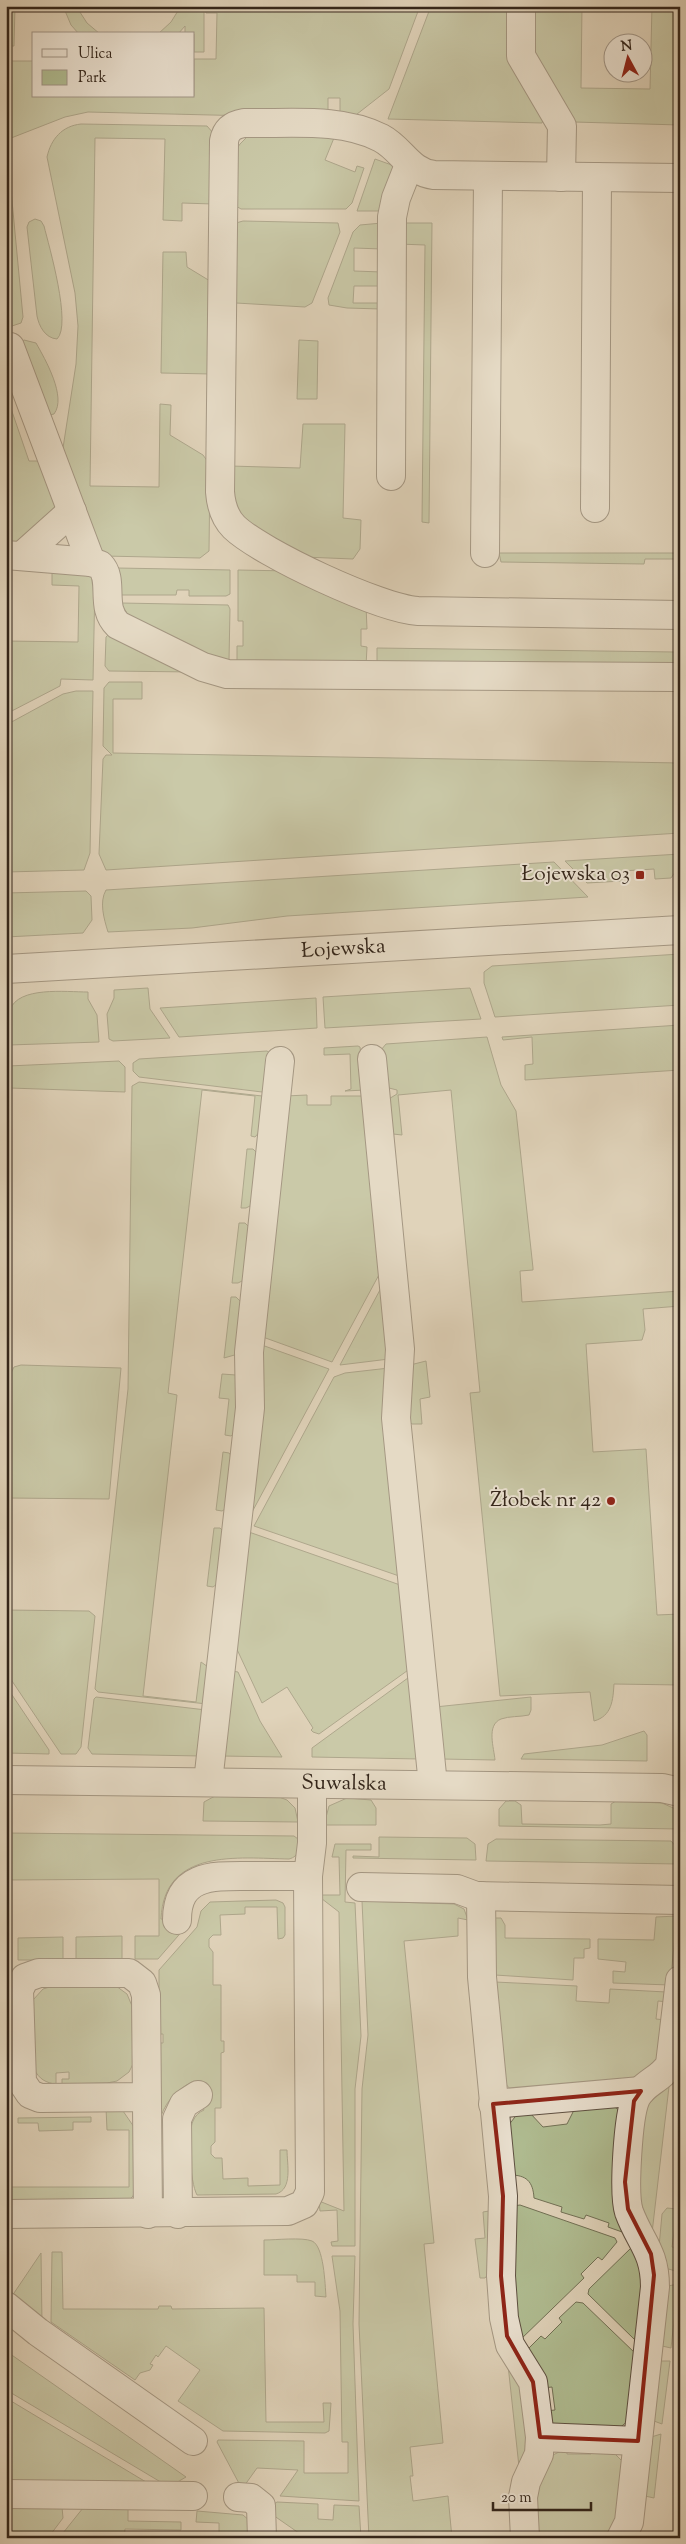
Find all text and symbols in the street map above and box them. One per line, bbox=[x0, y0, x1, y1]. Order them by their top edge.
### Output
legend bbox=[32, 32, 195, 98]
north arrow bbox=[604, 32, 654, 82]
text: N bbox=[620, 36, 633, 58]
text: Ulica bbox=[78, 44, 112, 65]
text: Park bbox=[78, 68, 107, 89]
place label: Łojewska 03 bbox=[522, 860, 630, 890]
marker: Łojewska 03 bbox=[634, 869, 646, 881]
street label: Łojewska bbox=[300, 932, 387, 967]
place label: Żłobek nr 42 bbox=[490, 1486, 601, 1516]
marker: Żłobek nr 42 bbox=[605, 1495, 617, 1507]
street label: Suwalska bbox=[301, 1769, 387, 1800]
scale bar bbox=[493, 2479, 591, 2511]
text: 20 m bbox=[501, 2488, 532, 2509]

